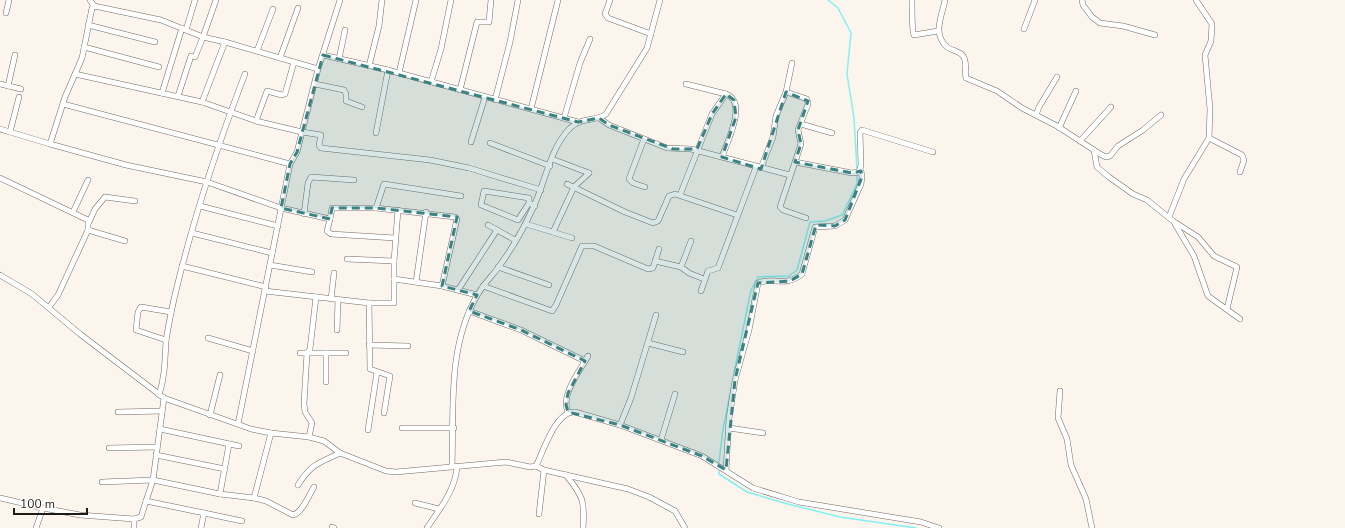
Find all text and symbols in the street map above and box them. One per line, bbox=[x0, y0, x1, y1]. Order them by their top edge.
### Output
scale bar bbox=[14, 490, 87, 516]
text: 100 m bbox=[20, 496, 55, 512]

